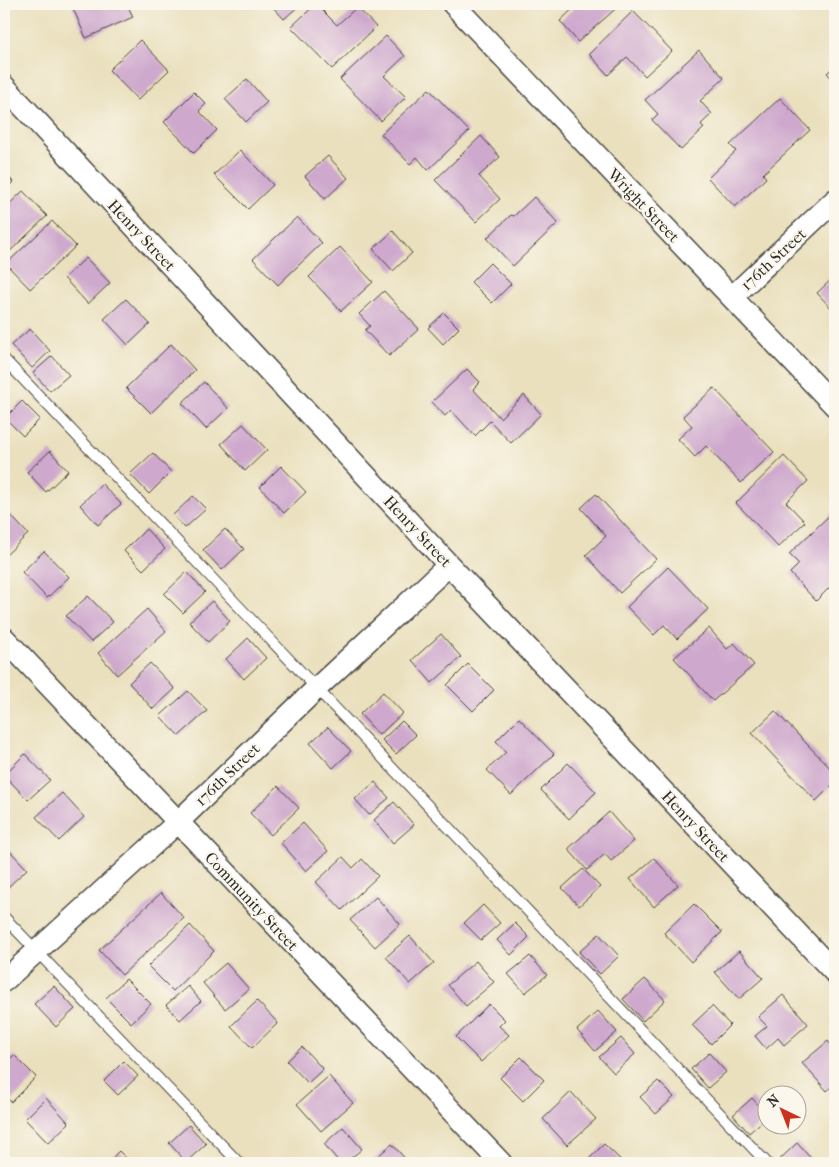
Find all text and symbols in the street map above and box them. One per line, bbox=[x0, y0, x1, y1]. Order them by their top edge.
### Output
street label: Wright Street bbox=[603, 164, 684, 246]
street label: Henry Street bbox=[104, 196, 180, 275]
street label: 176th Street bbox=[737, 224, 810, 294]
street label: Henry Street bbox=[380, 492, 456, 571]
street label: 176th Street bbox=[191, 739, 264, 810]
street label: Henry Street bbox=[658, 787, 734, 866]
street label: Community Street bbox=[201, 848, 302, 955]
north arrow bbox=[756, 1084, 806, 1134]
text: N bbox=[764, 1091, 783, 1111]

